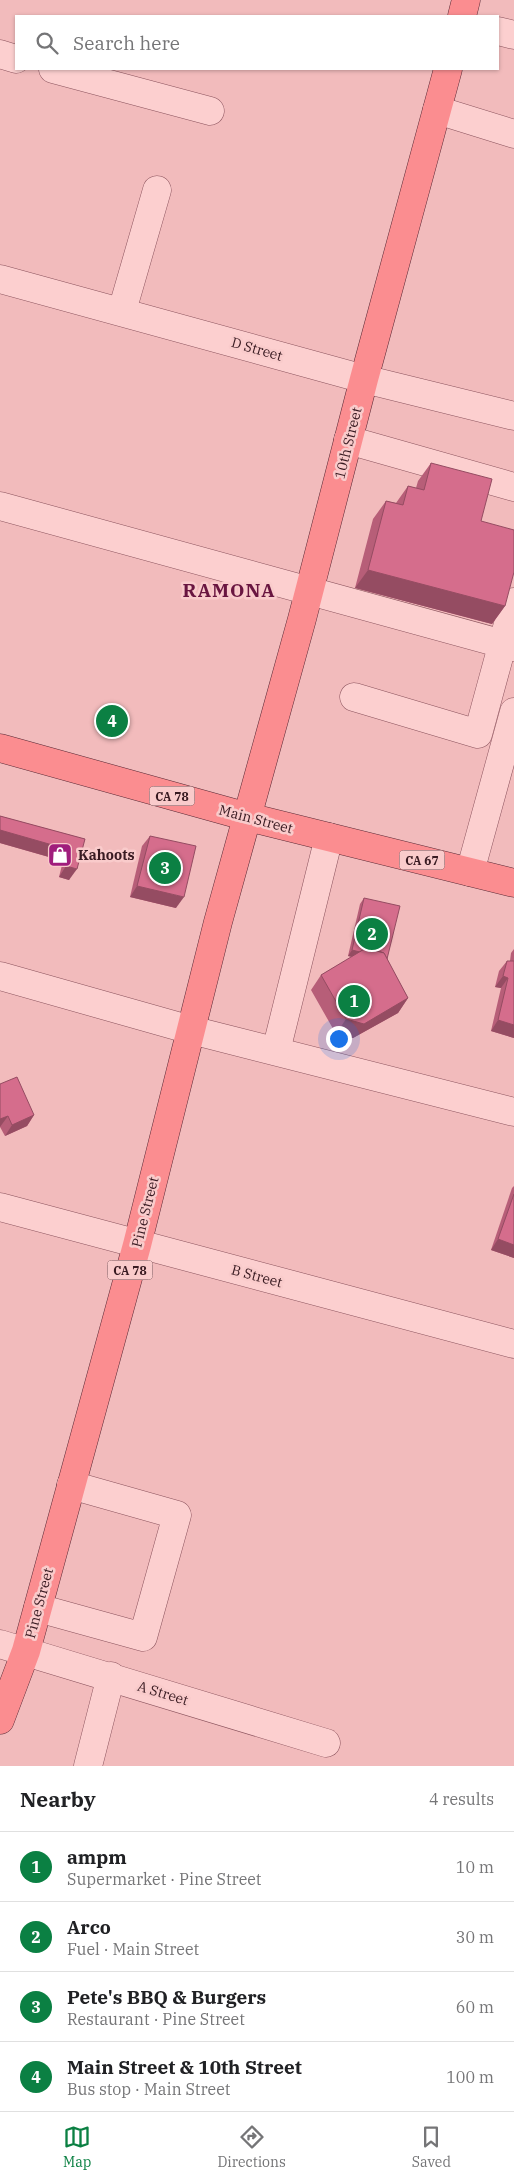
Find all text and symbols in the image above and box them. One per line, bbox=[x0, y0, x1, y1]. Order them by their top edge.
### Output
search box bbox=[15, 15, 499, 70]
icon: search bbox=[33, 29, 61, 57]
text: Search here bbox=[73, 31, 180, 55]
street label: D Street bbox=[229, 333, 285, 365]
street label: 10th Street bbox=[330, 405, 366, 481]
district label: RAMONA bbox=[183, 578, 275, 602]
pin: 4 bbox=[96, 702, 128, 740]
road number: CA 78 bbox=[150, 786, 194, 806]
street label: Main Street bbox=[217, 800, 295, 838]
shop icon: Kahoots bbox=[47, 842, 73, 868]
place label: Kahoots bbox=[78, 846, 135, 864]
pin: 3 bbox=[149, 849, 181, 887]
road number: CA 67 bbox=[400, 850, 444, 870]
pin: 2 bbox=[356, 915, 388, 953]
pin: 1 bbox=[338, 982, 370, 1020]
your location bbox=[326, 1026, 352, 1052]
street label: Pine Street bbox=[128, 1175, 162, 1249]
road number: CA 78 bbox=[108, 1260, 152, 1280]
street label: B Street bbox=[230, 1261, 284, 1291]
street label: Pine Street bbox=[21, 1566, 57, 1640]
street label: A Street bbox=[135, 1677, 191, 1709]
text: Nearby bbox=[20, 1785, 96, 1813]
text: 4 results bbox=[429, 1789, 494, 1809]
text: ampm bbox=[67, 1845, 127, 1869]
text: 1 bbox=[31, 1857, 41, 1877]
text: 10 m bbox=[456, 1857, 494, 1877]
text: Supermarket · Pine Street bbox=[67, 1869, 261, 1889]
text: Arco bbox=[67, 1915, 111, 1939]
text: 2 bbox=[31, 1927, 41, 1947]
text: 30 m bbox=[456, 1927, 494, 1947]
text: Fuel · Main Street bbox=[67, 1939, 199, 1959]
text: Pete's BBQ & Burgers bbox=[67, 1985, 266, 2009]
text: 3 bbox=[31, 1997, 41, 2017]
text: 60 m bbox=[456, 1997, 494, 2017]
text: Restaurant · Pine Street bbox=[67, 2009, 245, 2029]
text: Main Street & 10th Street bbox=[67, 2055, 302, 2079]
text: 4 bbox=[31, 2067, 41, 2087]
text: 100 m bbox=[446, 2067, 494, 2087]
text: Bus stop · Main Street bbox=[67, 2079, 230, 2099]
tab: Map bbox=[63, 2123, 91, 2171]
tab: Directions bbox=[217, 2123, 286, 2171]
tab: Saved bbox=[412, 2123, 451, 2171]

